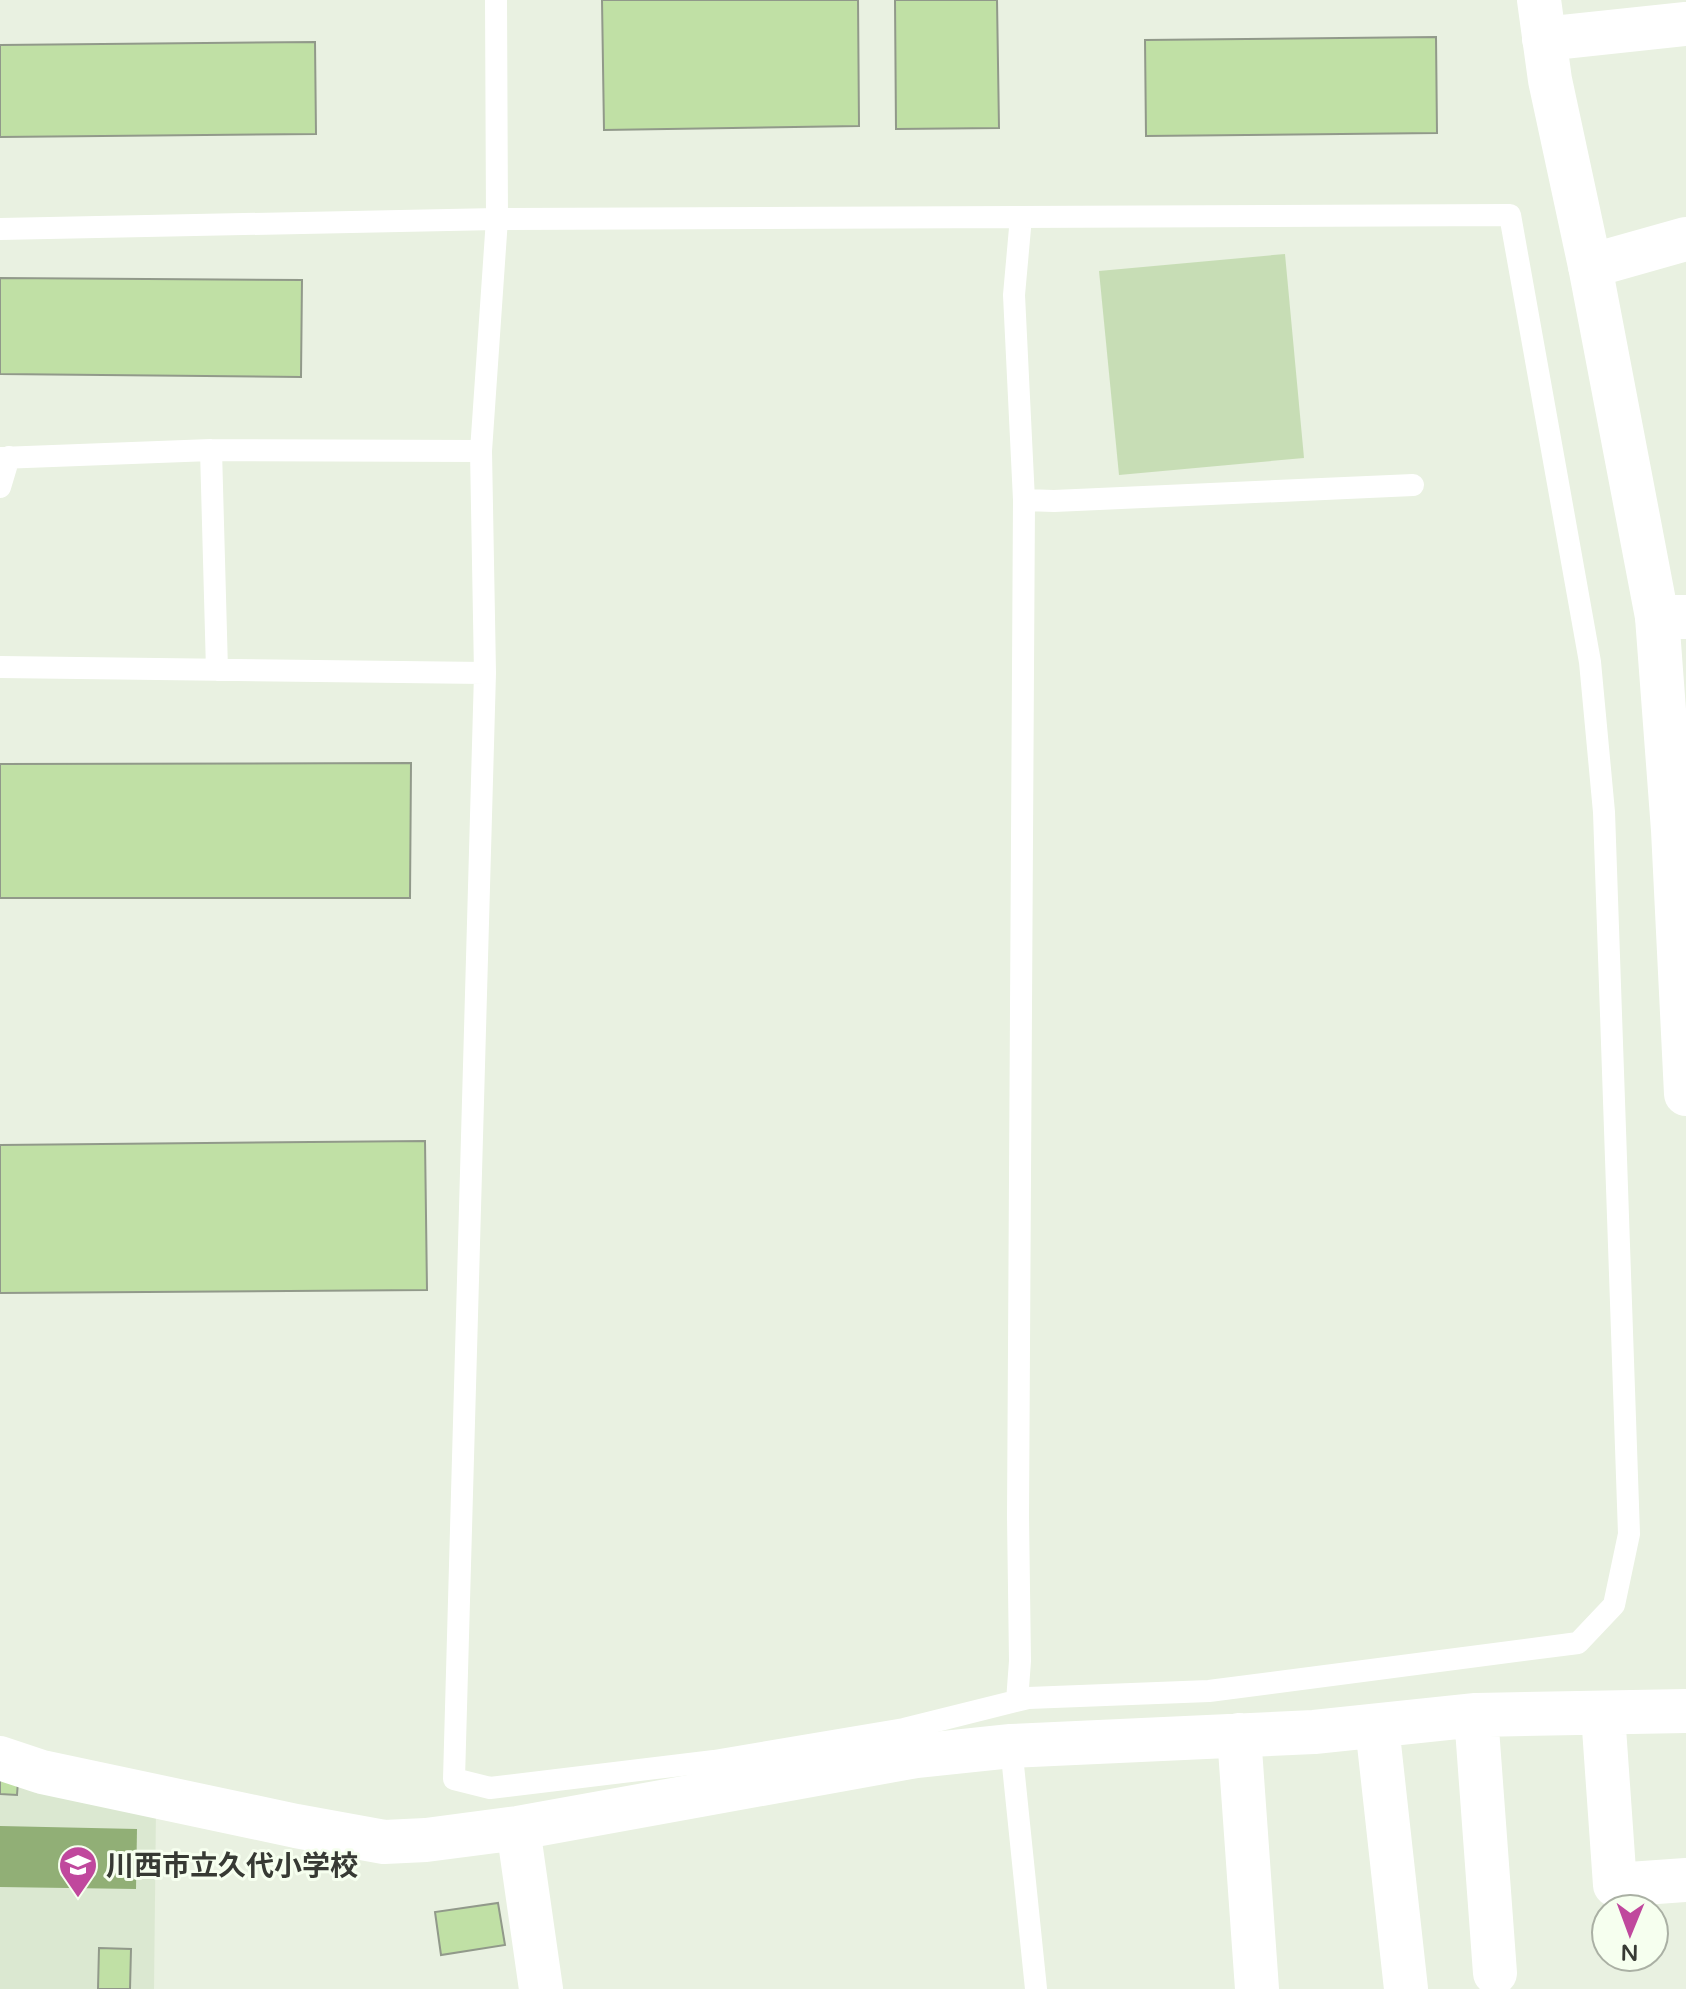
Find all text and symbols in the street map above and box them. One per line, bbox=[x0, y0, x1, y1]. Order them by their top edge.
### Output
school or university icon: 川西市立久代小学校 bbox=[57, 1844, 99, 1899]
place label: 川西市立久代小学校 bbox=[106, 1849, 358, 1883]
north arrow bbox=[1590, 1893, 1670, 1973]
text: N bbox=[1621, 1939, 1639, 1965]

